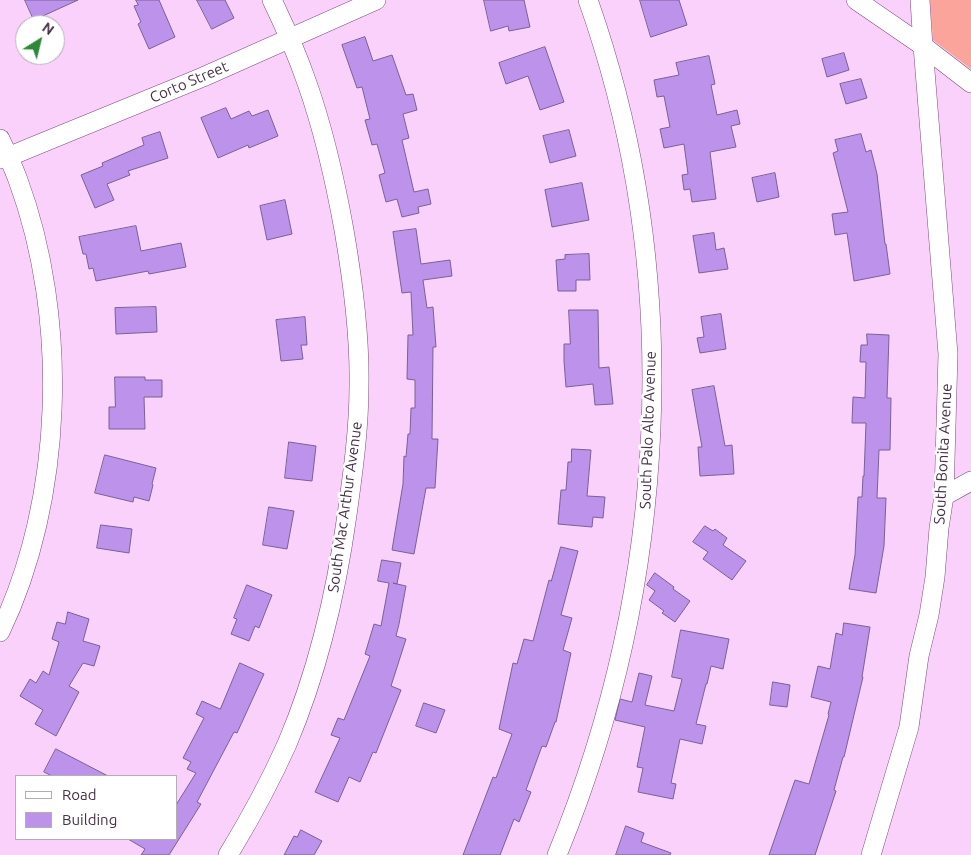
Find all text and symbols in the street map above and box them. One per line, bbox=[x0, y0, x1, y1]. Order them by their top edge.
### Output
north arrow bbox=[15, 15, 65, 65]
text: N bbox=[39, 19, 57, 38]
street label: Corto Street bbox=[147, 57, 231, 107]
street label: South Palo Alto Avenue bbox=[636, 351, 660, 509]
street label: South Bonita Avenue bbox=[930, 383, 956, 525]
street label: South Mac Arthur Avenue bbox=[324, 420, 366, 594]
legend bbox=[15, 775, 178, 840]
text: Road bbox=[62, 786, 97, 803]
text: Building bbox=[62, 811, 117, 828]

